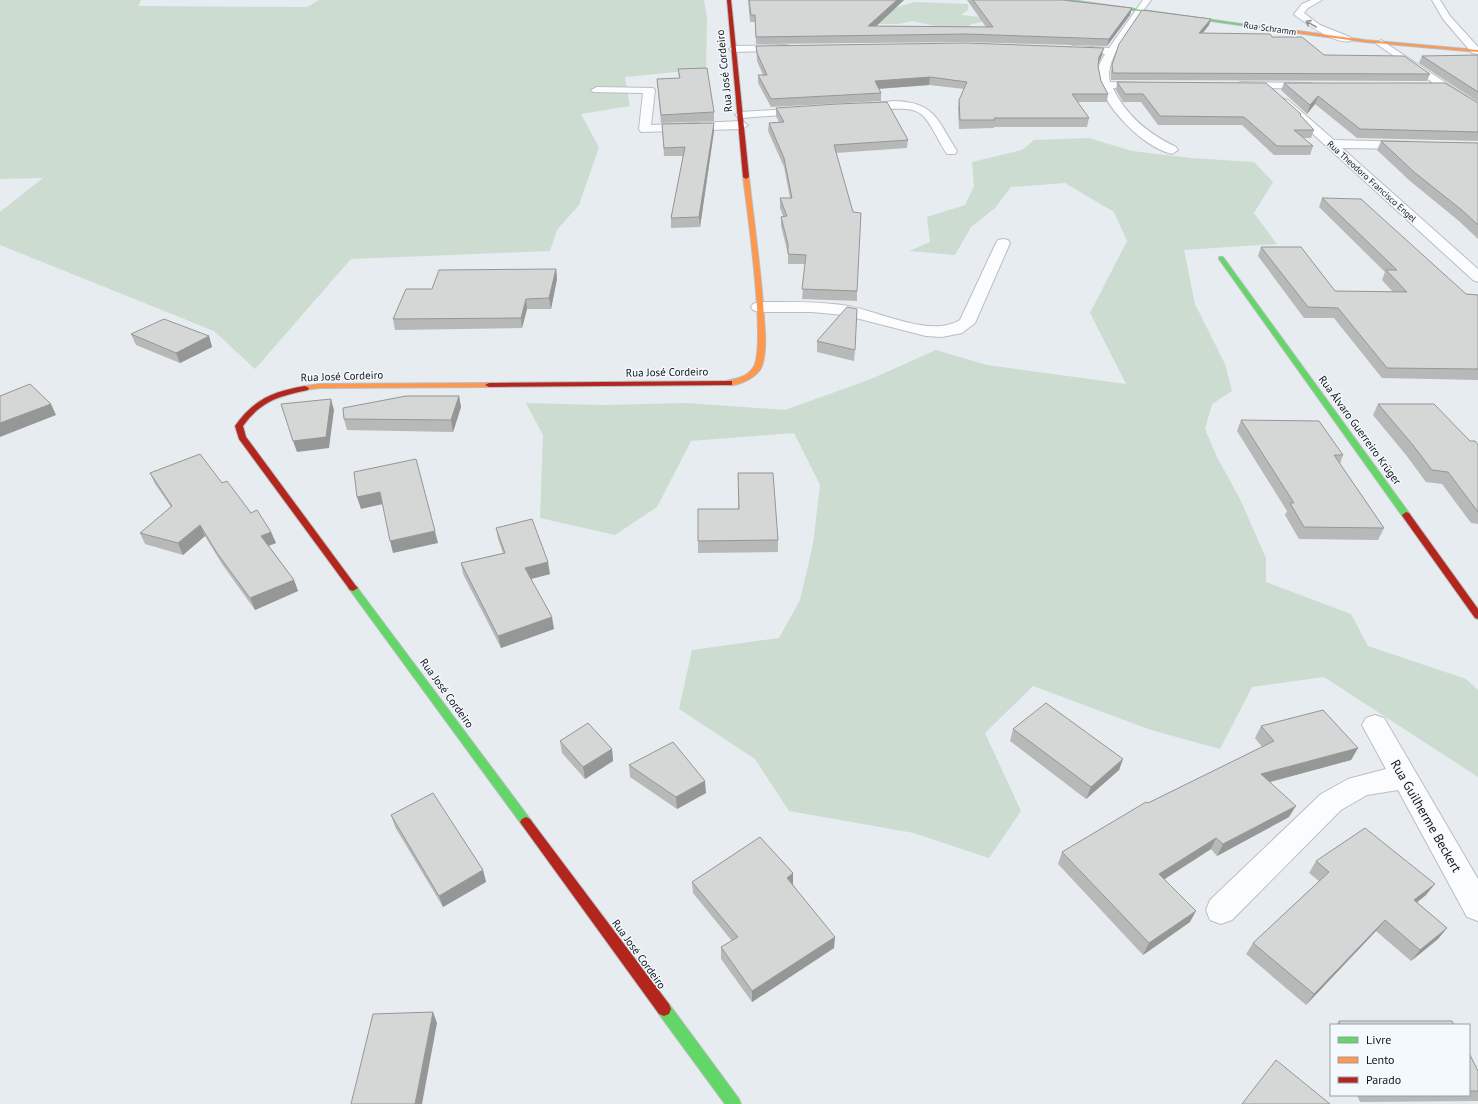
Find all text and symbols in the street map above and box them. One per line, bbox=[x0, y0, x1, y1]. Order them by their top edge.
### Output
street label: Rua Schramm bbox=[1243, 19, 1297, 37]
one-way arrow bbox=[1305, 19, 1317, 27]
street label: Rua José Cordeiro bbox=[713, 29, 735, 113]
street label: Rua Theodoro Francisco Engel bbox=[1325, 138, 1419, 224]
street label: Rua José Cordeiro bbox=[626, 364, 709, 380]
street label: Rua José Cordeiro bbox=[300, 368, 384, 384]
street label: Rua Álvaro Guerreiro Krüger bbox=[1316, 373, 1404, 488]
street label: Rua José Cordeiro bbox=[417, 655, 477, 731]
street label: Rua Guilherme Beckert bbox=[1387, 757, 1465, 876]
street label: Rua José Cordeiro bbox=[609, 916, 669, 992]
legend bbox=[1330, 1024, 1470, 1096]
text: Livre bbox=[1366, 1032, 1391, 1047]
text: Lento bbox=[1366, 1052, 1395, 1067]
text: Parado bbox=[1366, 1072, 1401, 1087]

